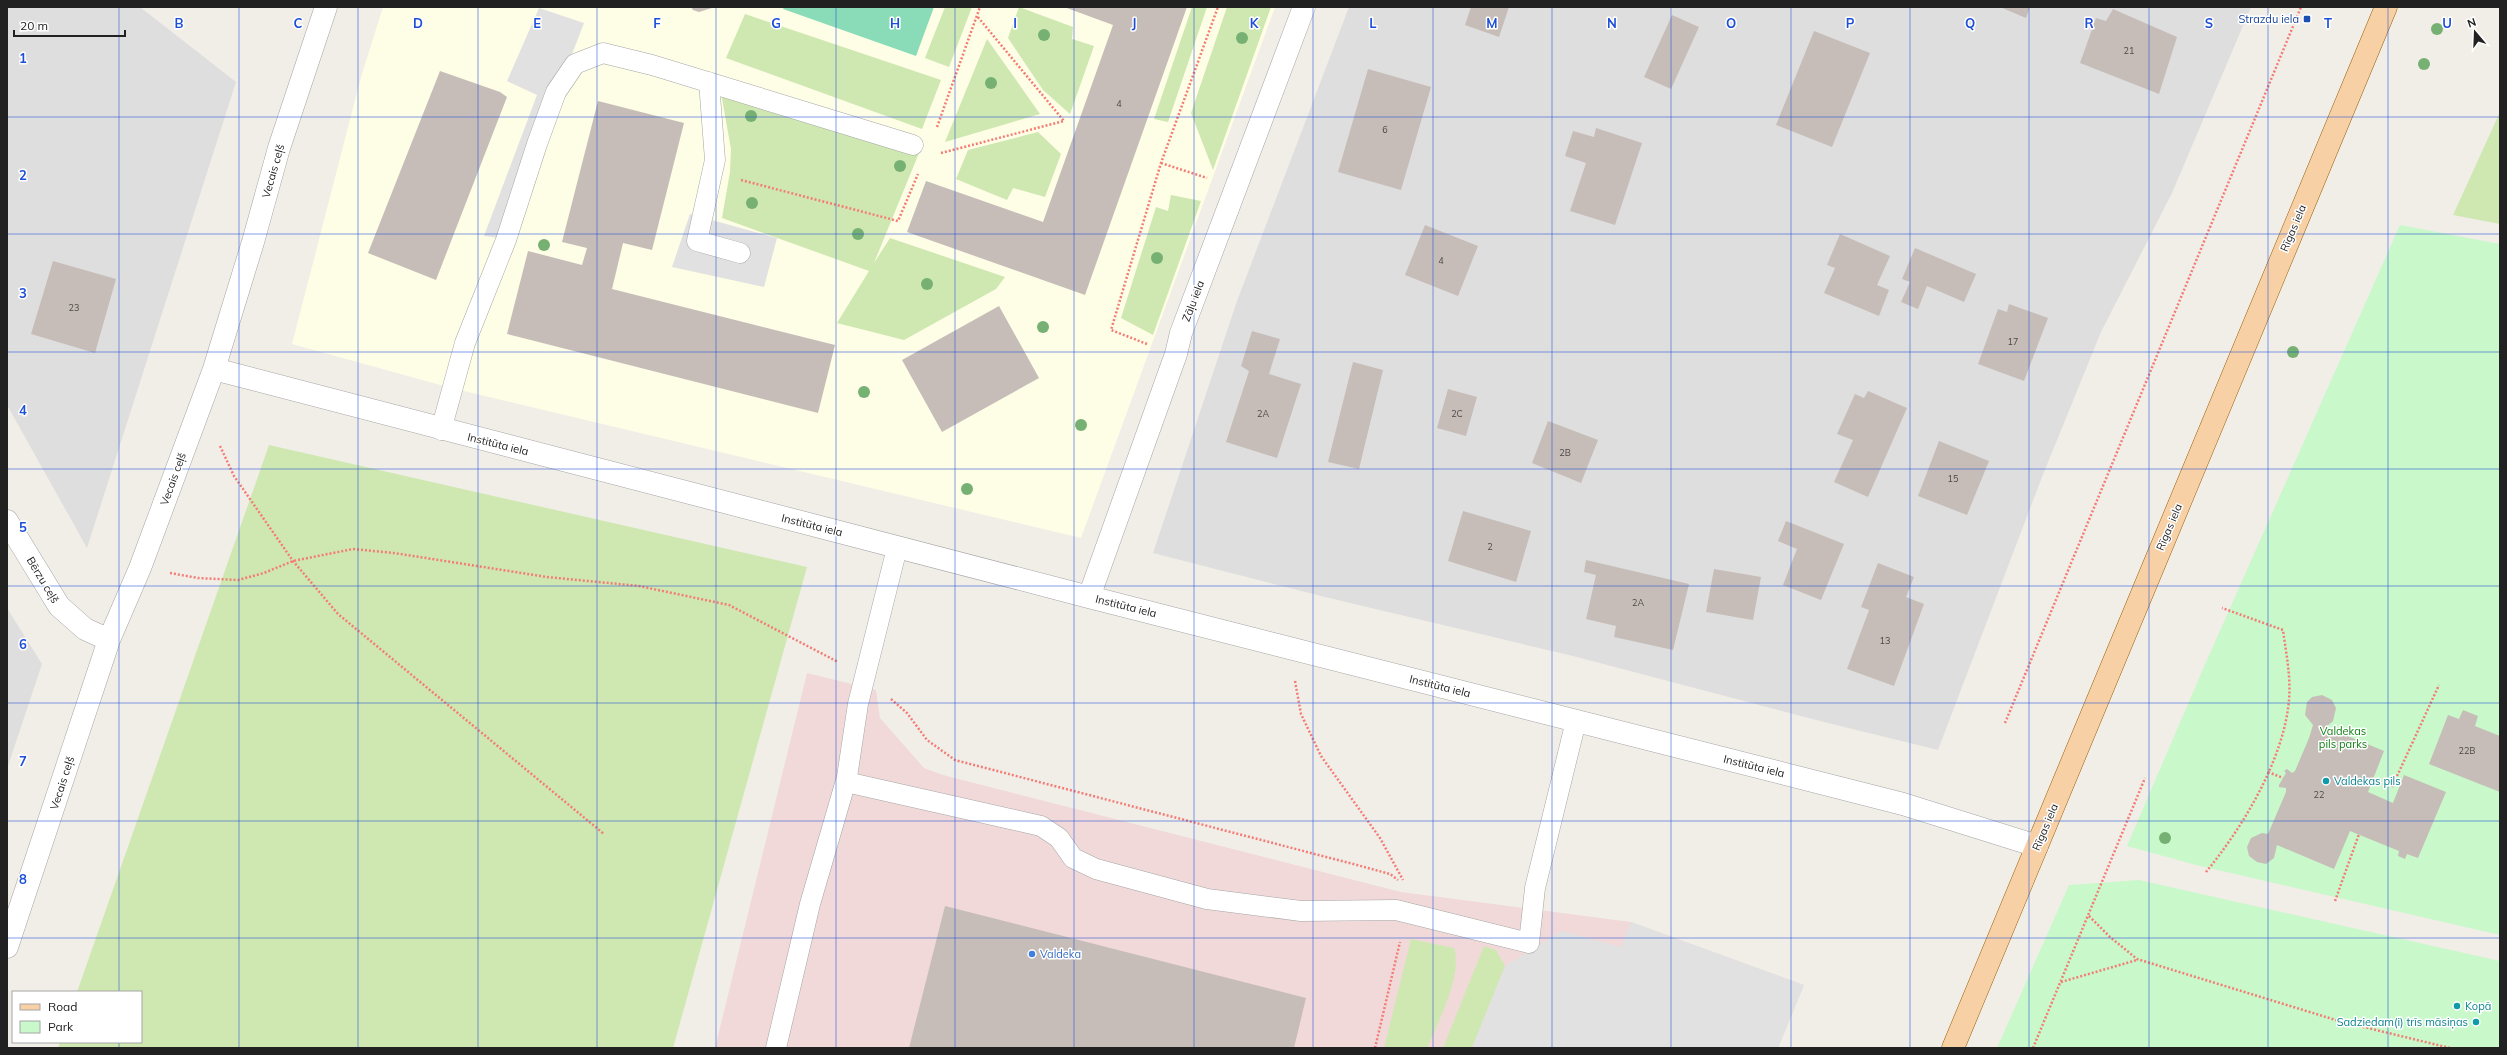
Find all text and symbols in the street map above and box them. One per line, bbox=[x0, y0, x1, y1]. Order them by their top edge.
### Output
scale bar bbox=[14, 12, 125, 38]
place label: Strazdu iela bbox=[2239, 12, 2299, 26]
north arrow bbox=[2455, 12, 2495, 52]
marker: Strazdu iela bbox=[2302, 14, 2312, 24]
text: B bbox=[175, 15, 184, 31]
text: C bbox=[294, 15, 303, 31]
text: D bbox=[413, 15, 423, 31]
text: E bbox=[533, 15, 541, 31]
text: F bbox=[653, 15, 661, 31]
text: G bbox=[771, 15, 781, 31]
text: H bbox=[890, 15, 900, 31]
text: I bbox=[1013, 15, 1017, 31]
text: J bbox=[1132, 15, 1136, 31]
text: K bbox=[1250, 15, 1260, 31]
text: L bbox=[1369, 15, 1377, 31]
text: M bbox=[1486, 15, 1498, 31]
text: N bbox=[1607, 15, 1617, 31]
text: O bbox=[1726, 15, 1736, 31]
text: P bbox=[1846, 15, 1855, 31]
text: Q bbox=[1965, 15, 1975, 31]
text: R bbox=[2084, 15, 2094, 31]
text: S bbox=[2205, 15, 2213, 31]
text: T bbox=[2324, 15, 2332, 31]
text: U bbox=[2442, 15, 2452, 31]
text: N bbox=[2466, 15, 2478, 31]
text: 20 m bbox=[20, 18, 48, 33]
house number: 21 bbox=[2124, 45, 2134, 56]
text: 1 bbox=[19, 50, 27, 66]
house number: 4 bbox=[1116, 98, 1122, 109]
house number: 6 bbox=[1382, 124, 1388, 135]
street label: Vecais ceļš bbox=[259, 142, 288, 200]
text: 2 bbox=[19, 167, 27, 183]
street label: Rīgas iela bbox=[2277, 202, 2309, 254]
house number: 4 bbox=[1438, 255, 1444, 266]
street label: Zāļu iela bbox=[1179, 279, 1208, 324]
text: 3 bbox=[19, 285, 27, 301]
house number: 23 bbox=[69, 302, 79, 313]
house number: 17 bbox=[2008, 336, 2018, 347]
text: 4 bbox=[19, 402, 27, 418]
house number: 2A bbox=[1257, 408, 1269, 419]
house number: 2C bbox=[1451, 408, 1463, 419]
street label: Institūta iela bbox=[466, 430, 530, 458]
house number: 2B bbox=[1559, 447, 1571, 458]
street label: Vecais ceļš bbox=[157, 451, 190, 508]
house number: 15 bbox=[1948, 473, 1959, 484]
street label: Rīgas iela bbox=[2153, 501, 2185, 553]
street label: Institūta iela bbox=[780, 511, 844, 539]
text: 5 bbox=[19, 519, 27, 535]
house number: 2 bbox=[1487, 541, 1493, 552]
street label: Bērzu ceļš bbox=[23, 554, 62, 606]
street label: Institūta iela bbox=[1094, 592, 1158, 620]
house number: 2A bbox=[1632, 597, 1644, 608]
house number: 13 bbox=[1880, 635, 1890, 646]
text: 6 bbox=[19, 636, 27, 652]
street label: Institūta iela bbox=[1408, 672, 1472, 700]
park label: Valdekas pils parks bbox=[2319, 724, 2367, 751]
house number: 22B bbox=[2459, 745, 2475, 756]
street label: Institūta iela bbox=[1722, 752, 1786, 780]
text: 7 bbox=[19, 753, 27, 769]
street label: Vecais ceļš bbox=[47, 755, 78, 812]
place label: Valdekas pils bbox=[2334, 774, 2401, 788]
marker: Valdekas pils bbox=[2321, 776, 2331, 786]
house number: 22 bbox=[2314, 789, 2324, 800]
street label: Rīgas iela bbox=[2029, 801, 2061, 853]
text: 8 bbox=[19, 871, 27, 887]
place label: Valdeka bbox=[1040, 947, 1081, 961]
marker: Valdeka bbox=[1027, 949, 1037, 959]
legend bbox=[12, 991, 142, 1043]
text: Road bbox=[48, 999, 77, 1014]
place label: Kopā bbox=[2465, 999, 2491, 1013]
marker: Kopā bbox=[2452, 1001, 2462, 1011]
place label: Sadziedam(i) trīs māsiņas bbox=[2337, 1015, 2468, 1030]
marker: Sadziedam(i) trīs māsiņas bbox=[2471, 1017, 2481, 1027]
text: Park bbox=[48, 1019, 74, 1034]

